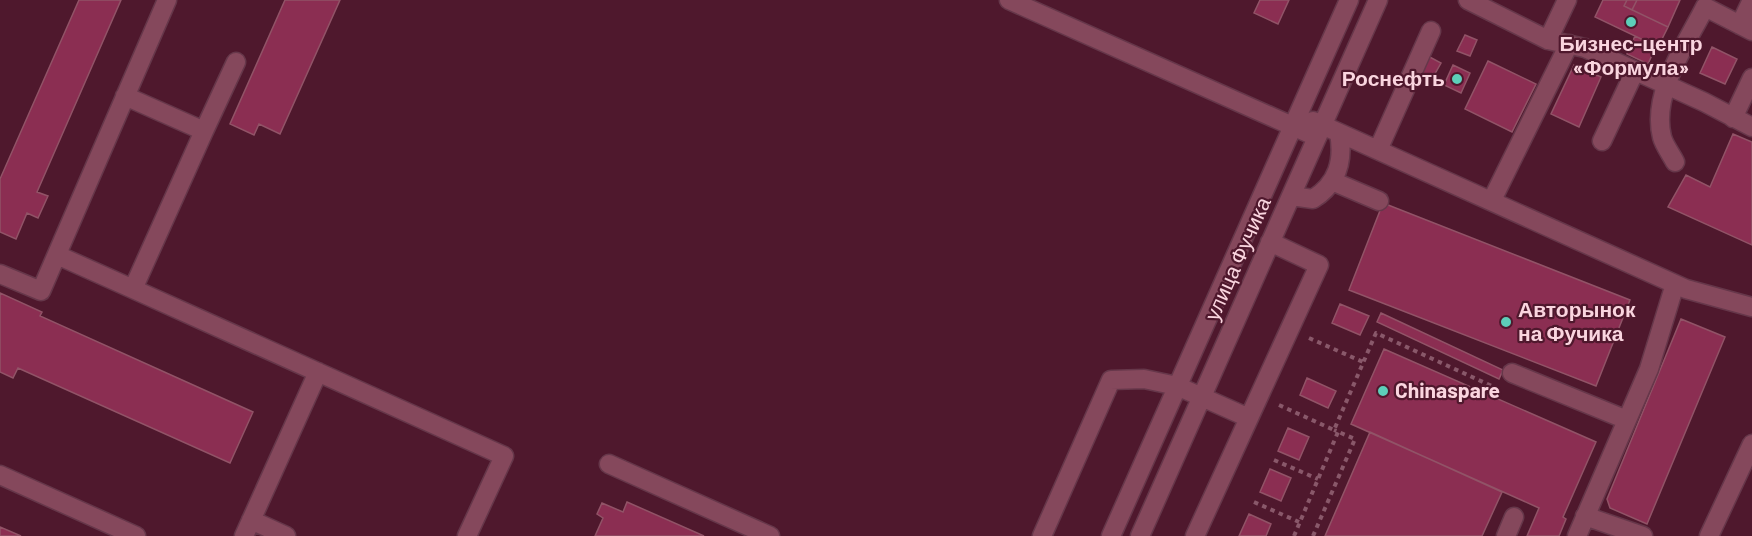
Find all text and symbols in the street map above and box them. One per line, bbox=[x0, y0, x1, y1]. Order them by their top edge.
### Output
marker: Бизнес-центр «Формула» bbox=[1624, 15, 1638, 29]
place label: Бизнес-центр «Формула» bbox=[1559, 30, 1703, 79]
place label: Роснефть bbox=[1342, 65, 1445, 90]
marker: Роснефть bbox=[1450, 72, 1464, 86]
street label: улица Фучика bbox=[1198, 193, 1275, 324]
place label: Авторынок на Фучика bbox=[1518, 296, 1636, 345]
marker: Авторынок на Фучика bbox=[1499, 315, 1513, 329]
place label: Chinaspare bbox=[1395, 377, 1500, 402]
marker: Chinaspare bbox=[1376, 384, 1390, 398]

